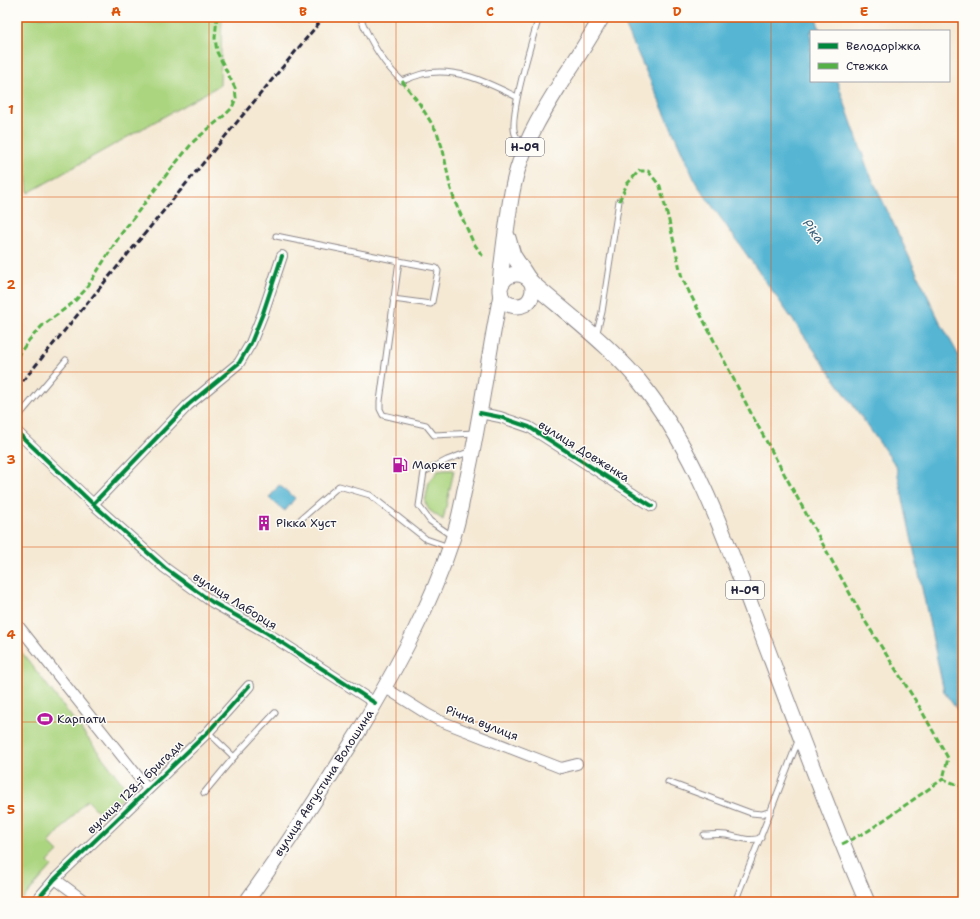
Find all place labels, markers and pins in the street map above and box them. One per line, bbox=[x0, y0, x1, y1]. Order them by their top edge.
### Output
fuel station icon: Маркет bbox=[391, 456, 409, 474]
place label: Маркет bbox=[412, 457, 458, 473]
building icon: Рікка Хуст bbox=[255, 514, 273, 532]
place label: Рікка Хуст bbox=[276, 515, 337, 531]
sports icon: Карпати bbox=[36, 710, 54, 728]
place label: Карпати bbox=[57, 711, 106, 727]

